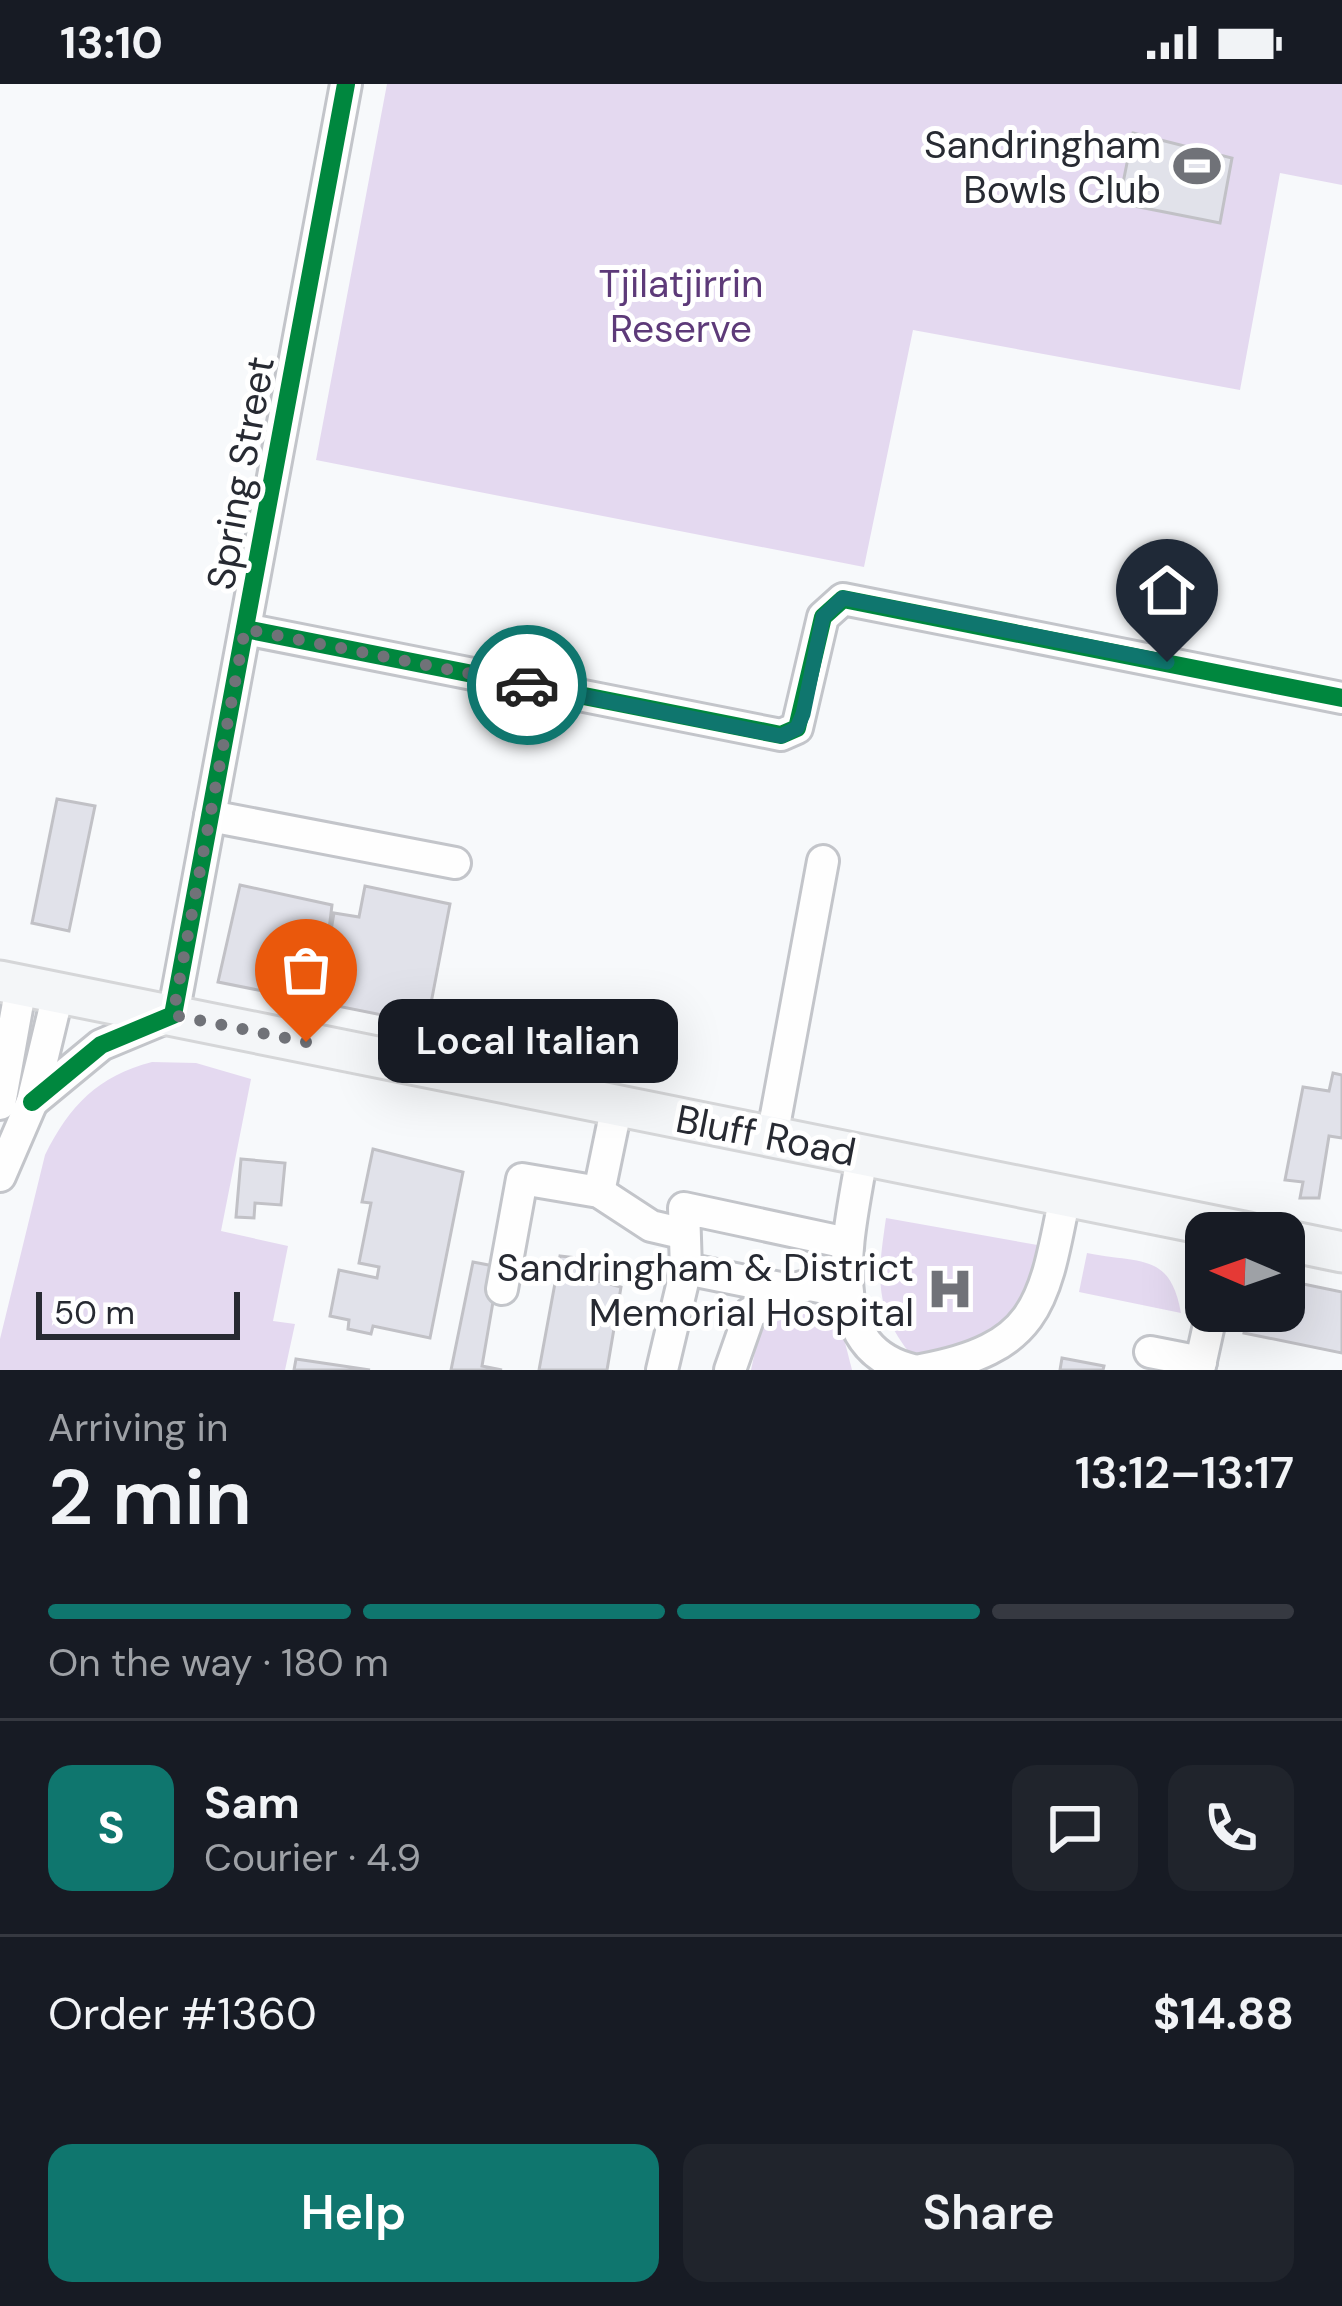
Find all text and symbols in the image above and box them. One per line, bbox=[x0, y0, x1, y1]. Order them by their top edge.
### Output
text: 13:10 bbox=[60, 13, 163, 72]
place label: Sandringham Bowls Club bbox=[924, 119, 1161, 215]
sports icon: Sandringham Bowls Club bbox=[1172, 141, 1222, 191]
park label: Tjilatjirrin Reserve bbox=[599, 258, 763, 354]
street label: Spring Street bbox=[195, 353, 286, 594]
pin bbox=[1116, 539, 1218, 662]
icon: home bbox=[1134, 557, 1200, 623]
courier bbox=[467, 625, 587, 745]
icon: car bbox=[494, 652, 560, 718]
pin bbox=[255, 919, 357, 1042]
icon: bag bbox=[273, 937, 339, 1003]
callout: Local Italian bbox=[378, 1000, 678, 1084]
text: Local Italian bbox=[416, 1015, 640, 1066]
street label: Bluff Road bbox=[672, 1093, 860, 1178]
north arrow bbox=[1185, 1212, 1305, 1332]
map controls bbox=[1185, 1212, 1305, 1332]
place label: Sandringham & District Memorial Hospital bbox=[497, 1242, 914, 1338]
hospital icon: Sandringham & District Memorial Hospital bbox=[925, 1264, 975, 1314]
scale bar bbox=[36, 1286, 240, 1339]
text: 50 m bbox=[54, 1291, 135, 1334]
text: Arriving in bbox=[48, 1402, 228, 1453]
text: 13:12–13:17 bbox=[1075, 1443, 1294, 1502]
text: 2 min bbox=[48, 1447, 252, 1548]
text: On the way · 180 m bbox=[48, 1637, 389, 1688]
button: chat bbox=[1012, 1765, 1138, 1891]
button: phone bbox=[1168, 1765, 1294, 1891]
text: Sam bbox=[204, 1773, 300, 1832]
text: S bbox=[97, 1798, 125, 1857]
text: Courier · 4.9 bbox=[204, 1832, 421, 1883]
text: Order #1360 bbox=[48, 1984, 317, 2043]
text: $14.88 bbox=[1153, 1984, 1294, 2043]
button: Help bbox=[48, 2144, 659, 2282]
button: Share bbox=[683, 2144, 1294, 2282]

